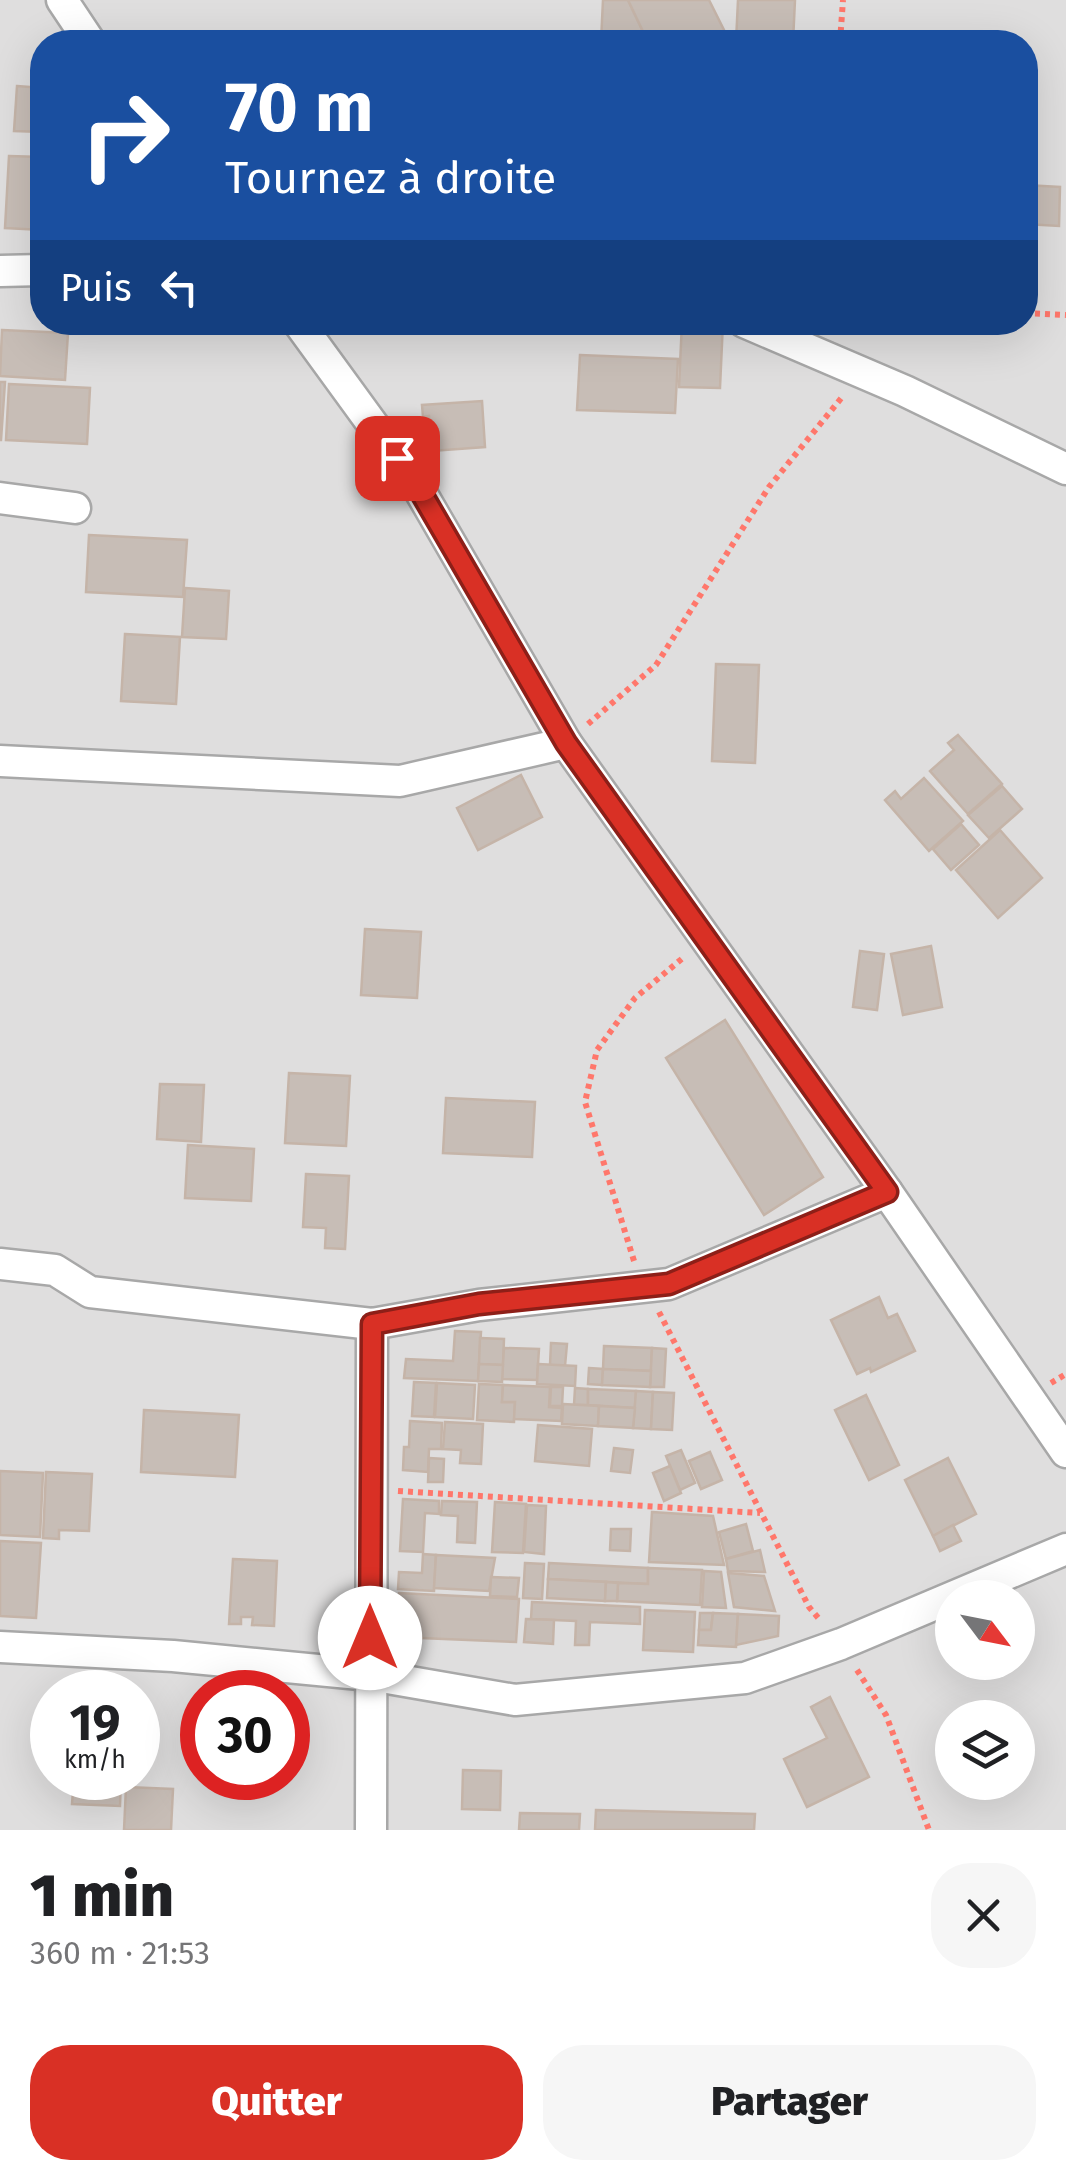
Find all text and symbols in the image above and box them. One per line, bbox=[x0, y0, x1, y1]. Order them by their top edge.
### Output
text: 70 m bbox=[225, 66, 374, 150]
icon: right bbox=[60, 70, 190, 200]
text: Tournez à droite bbox=[225, 151, 556, 205]
icon: left bbox=[152, 260, 207, 315]
text: Puis bbox=[60, 265, 132, 311]
pin bbox=[355, 416, 440, 501]
icon: arrive bbox=[370, 431, 425, 486]
north arrow bbox=[935, 1580, 1035, 1680]
map controls bbox=[935, 1580, 1035, 1800]
position arrow bbox=[318, 1586, 422, 1690]
speed limit sign: 30 bbox=[180, 1670, 310, 1800]
text: 19 bbox=[69, 1693, 121, 1753]
button: layers bbox=[935, 1700, 1035, 1800]
text: km/h bbox=[64, 1745, 126, 1775]
text: 1 min bbox=[30, 1860, 174, 1932]
button: close bbox=[931, 1863, 1036, 1968]
text: 360 m · 21:53 bbox=[30, 1934, 210, 1972]
button: Quitter bbox=[30, 2045, 523, 2160]
button: Partager bbox=[543, 2045, 1036, 2160]

